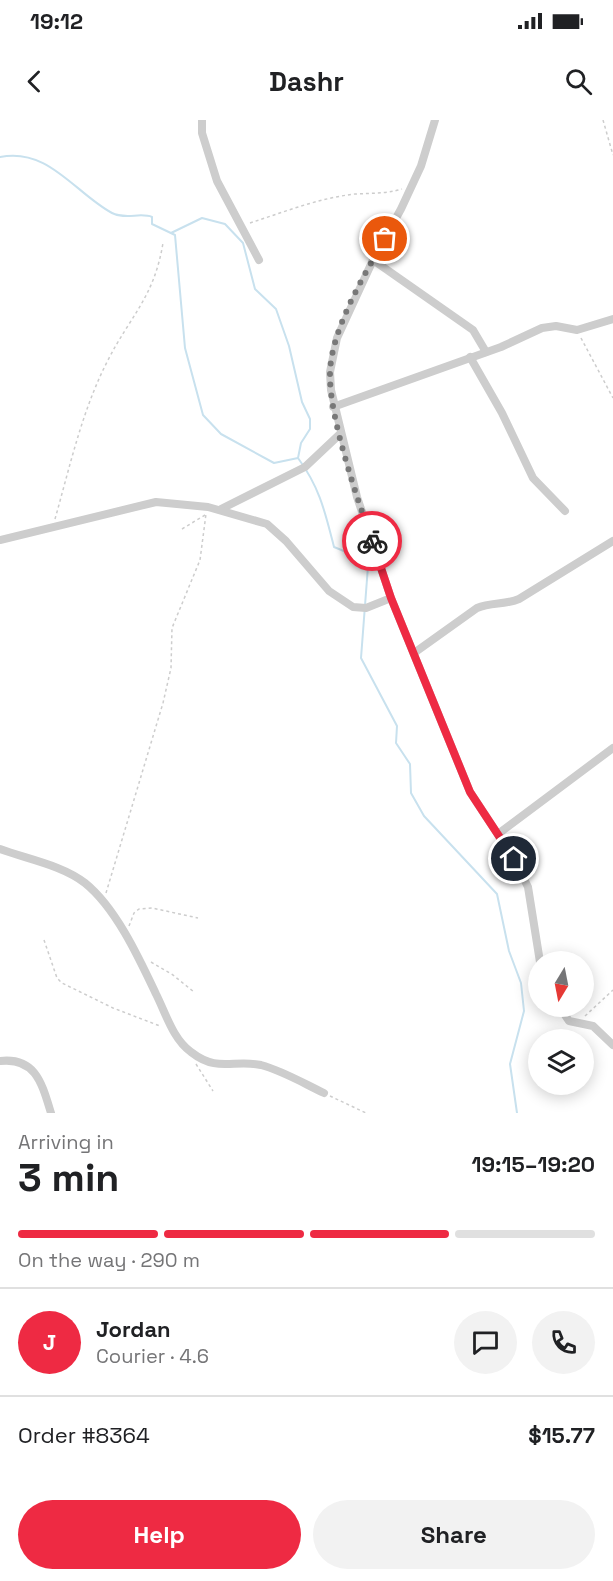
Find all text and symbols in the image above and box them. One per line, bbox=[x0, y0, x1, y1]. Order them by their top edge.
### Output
text: 19:12 bbox=[30, 7, 83, 35]
text: Dashr bbox=[269, 64, 344, 99]
icon: back bbox=[18, 65, 51, 98]
icon: search bbox=[562, 65, 595, 98]
pin bbox=[359, 213, 410, 264]
icon: bag bbox=[368, 222, 401, 255]
courier bbox=[342, 511, 402, 571]
icon: bike bbox=[356, 525, 389, 558]
pin bbox=[488, 833, 539, 884]
icon: home bbox=[497, 842, 530, 875]
north arrow bbox=[528, 951, 594, 1017]
map controls bbox=[528, 951, 594, 1095]
button: layers bbox=[528, 1029, 594, 1095]
text: Arriving in bbox=[18, 1129, 114, 1155]
text: 19:15–19:20 bbox=[471, 1150, 595, 1178]
text: 3 min bbox=[18, 1153, 119, 1202]
text: On the way · 290 m bbox=[18, 1247, 200, 1273]
button: chat bbox=[454, 1311, 517, 1374]
button: phone bbox=[532, 1311, 595, 1374]
text: Jordan bbox=[96, 1315, 171, 1343]
text: J bbox=[43, 1328, 56, 1356]
text: Courier · 4.6 bbox=[96, 1343, 209, 1369]
text: Order #8364 bbox=[18, 1421, 150, 1449]
text: $15.77 bbox=[528, 1421, 595, 1449]
button: Help bbox=[18, 1500, 301, 1569]
button: Share bbox=[313, 1500, 595, 1569]

